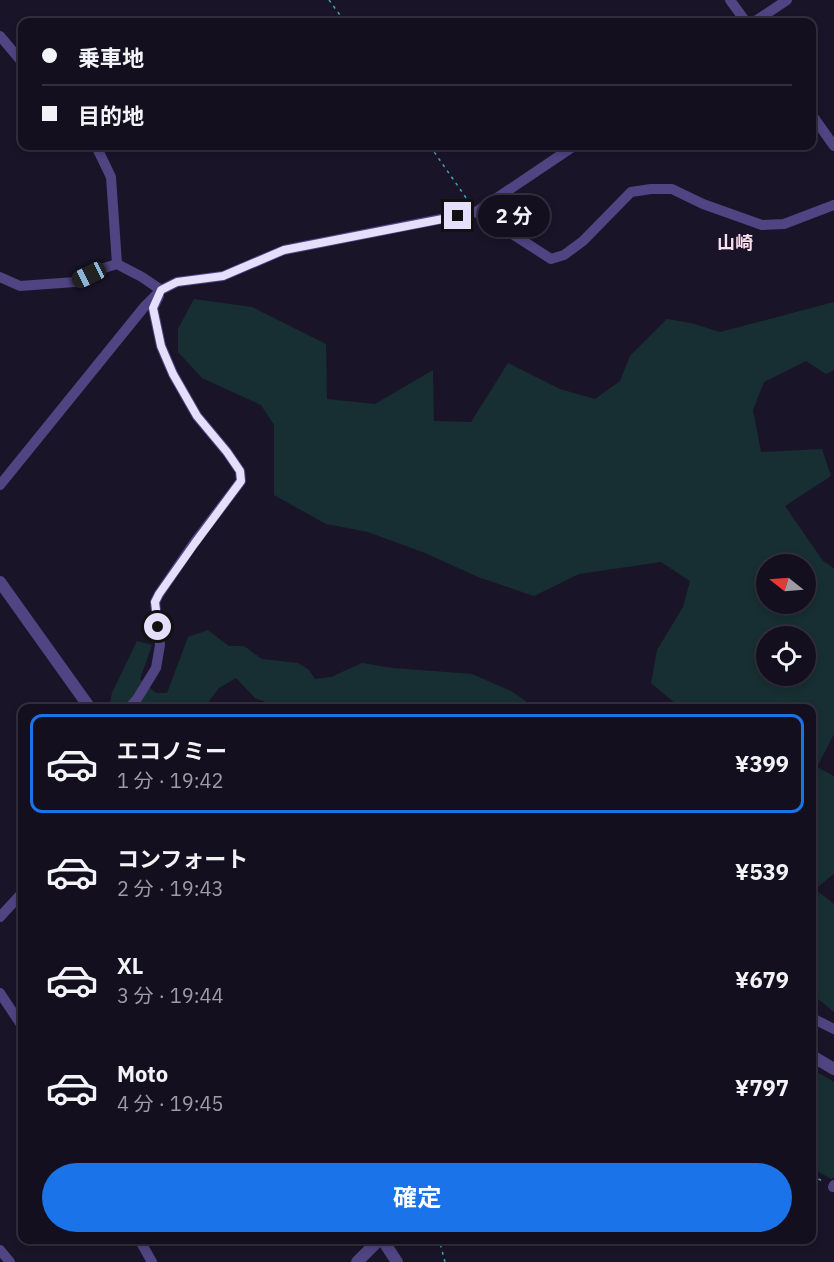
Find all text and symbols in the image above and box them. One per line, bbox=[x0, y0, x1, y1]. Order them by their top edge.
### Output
text: 乗車地 bbox=[78, 43, 144, 72]
text: 目的地 bbox=[78, 101, 144, 130]
callout: 2 分 bbox=[479, 195, 551, 237]
route end bbox=[444, 202, 471, 229]
text: 2 分 bbox=[496, 202, 532, 229]
district label: 山崎 bbox=[717, 231, 753, 254]
car bbox=[69, 259, 109, 291]
north arrow bbox=[756, 554, 816, 614]
map controls bbox=[756, 554, 816, 686]
route start bbox=[144, 613, 171, 640]
button: locate bbox=[756, 626, 816, 686]
text: エコノミー bbox=[117, 736, 227, 765]
icon: car bbox=[45, 737, 99, 791]
text: ¥399 bbox=[735, 749, 789, 778]
text: 1 分 · 19:42 bbox=[117, 767, 224, 794]
text: コンフォート bbox=[117, 844, 248, 873]
icon: car bbox=[45, 845, 99, 899]
text: ¥539 bbox=[735, 857, 789, 886]
text: 2 分 · 19:43 bbox=[117, 875, 224, 902]
text: XL bbox=[117, 951, 143, 980]
icon: car bbox=[45, 953, 99, 1007]
text: ¥679 bbox=[735, 965, 789, 994]
text: 3 分 · 19:44 bbox=[117, 982, 224, 1009]
text: Moto bbox=[117, 1059, 168, 1088]
icon: car bbox=[45, 1061, 99, 1115]
text: ¥797 bbox=[735, 1073, 789, 1102]
text: 4 分 · 19:45 bbox=[117, 1090, 224, 1117]
button: 確定 bbox=[42, 1163, 792, 1232]

